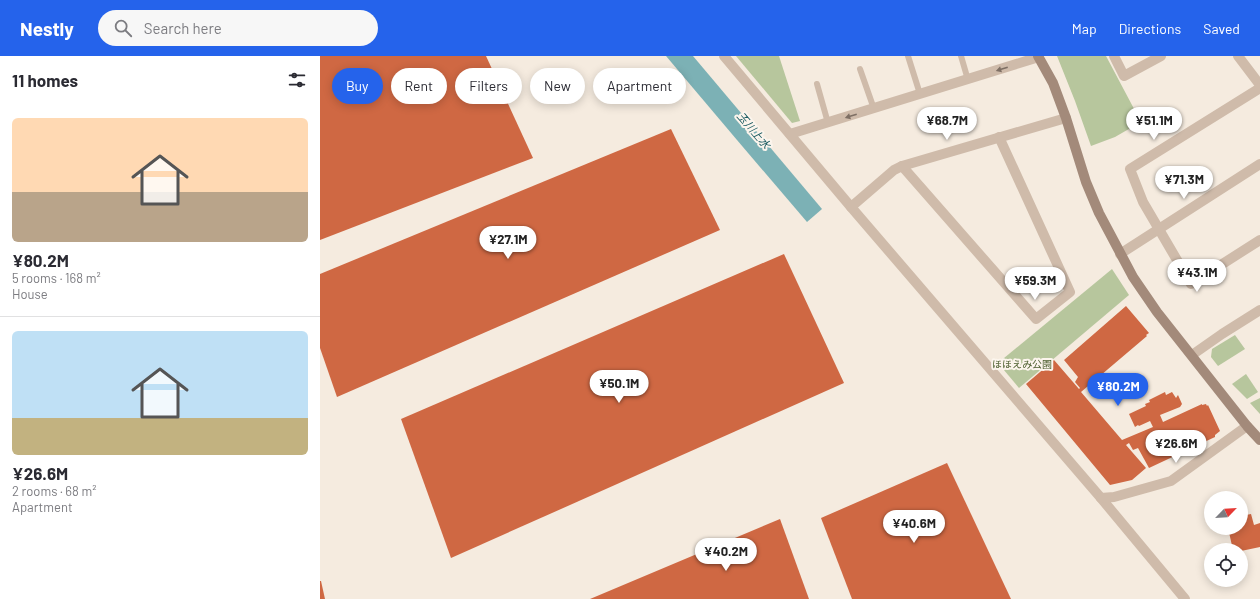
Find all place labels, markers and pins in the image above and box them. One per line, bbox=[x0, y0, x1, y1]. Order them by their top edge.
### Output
pin: ¥68.7M bbox=[914, 107, 980, 141]
pin: ¥51.1M bbox=[1121, 107, 1187, 141]
pin: ¥71.3M bbox=[1151, 166, 1217, 200]
pin: ¥27.1M bbox=[475, 226, 541, 260]
pin: ¥43.1M bbox=[1164, 259, 1230, 293]
pin: ¥59.3M bbox=[1002, 267, 1068, 301]
pin: ¥50.1M bbox=[586, 370, 652, 404]
pin: ¥80.2M bbox=[1085, 373, 1151, 407]
pin: ¥26.6M bbox=[1143, 430, 1209, 464]
pin: ¥40.6M bbox=[881, 510, 947, 544]
pin: ¥40.2M bbox=[693, 538, 759, 572]

